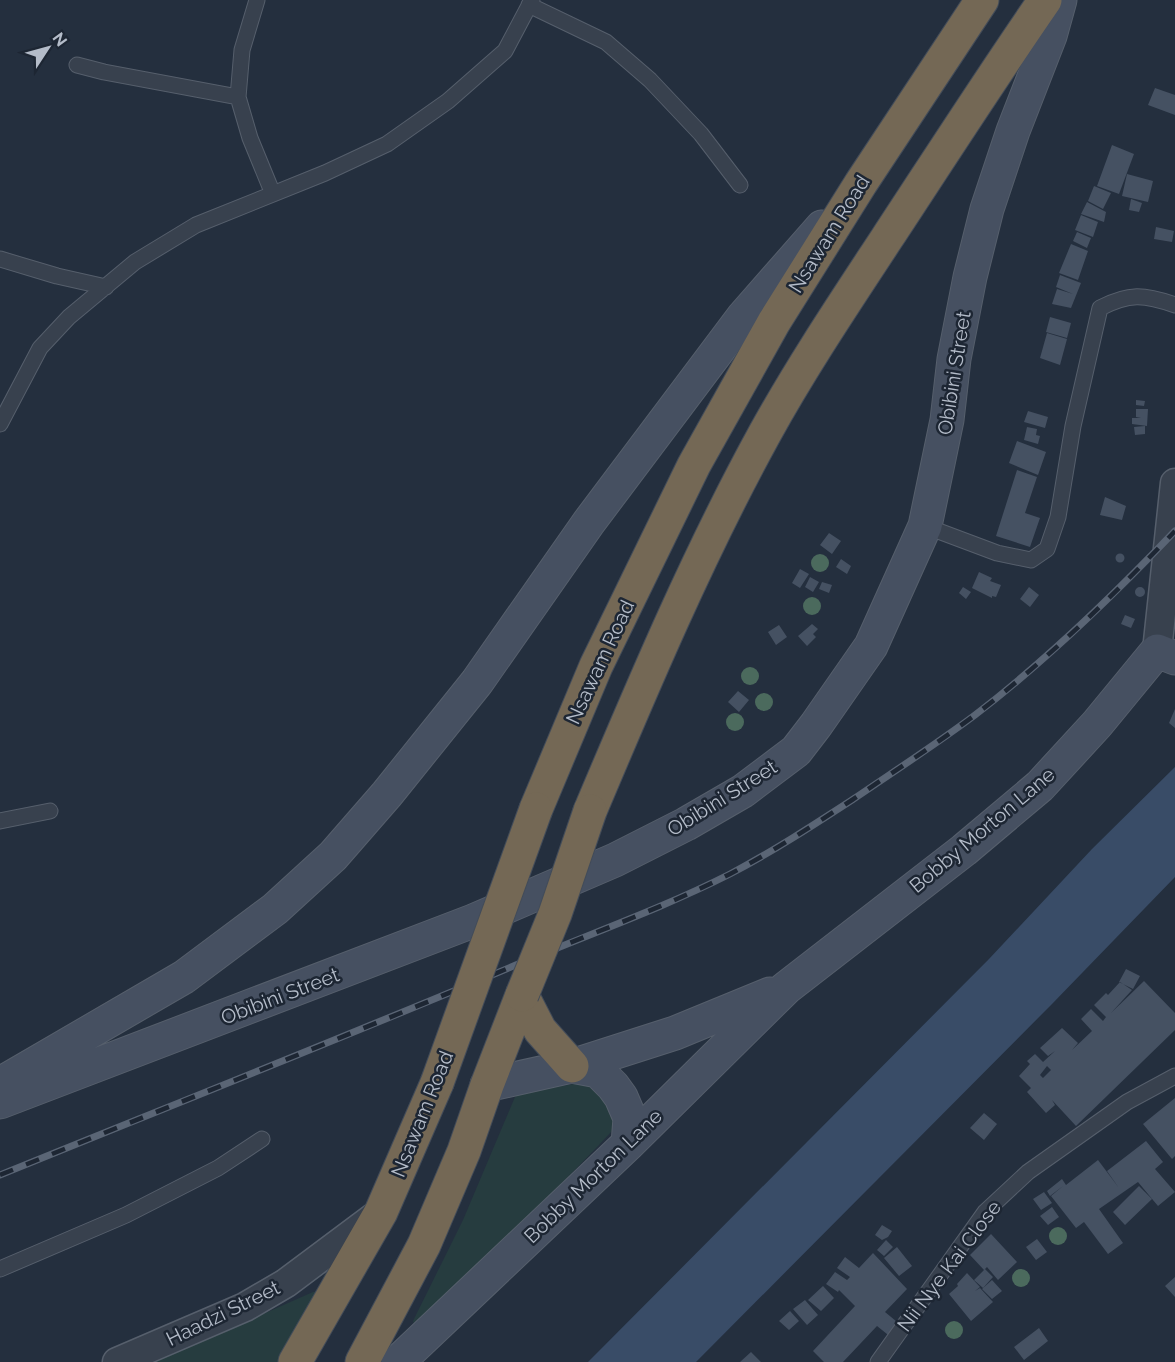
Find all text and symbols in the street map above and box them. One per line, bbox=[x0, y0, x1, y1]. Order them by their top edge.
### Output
north arrow bbox=[18, 18, 78, 78]
text: N bbox=[48, 29, 71, 50]
street label: Nsawam Road bbox=[783, 171, 875, 297]
street label: Obibini Street bbox=[932, 309, 976, 437]
street label: Nsawam Road bbox=[561, 596, 639, 728]
street label: Obibini Street bbox=[663, 755, 782, 841]
street label: Bobby Morton Lane bbox=[904, 762, 1060, 898]
street label: Obibini Street bbox=[217, 962, 343, 1030]
street label: Nsawam Road bbox=[386, 1047, 458, 1181]
street label: Bobby Morton Lane bbox=[519, 1104, 667, 1248]
street label: Nii Nye Kai Close bbox=[892, 1196, 1006, 1336]
street label: Haadzi Street bbox=[162, 1275, 284, 1351]

